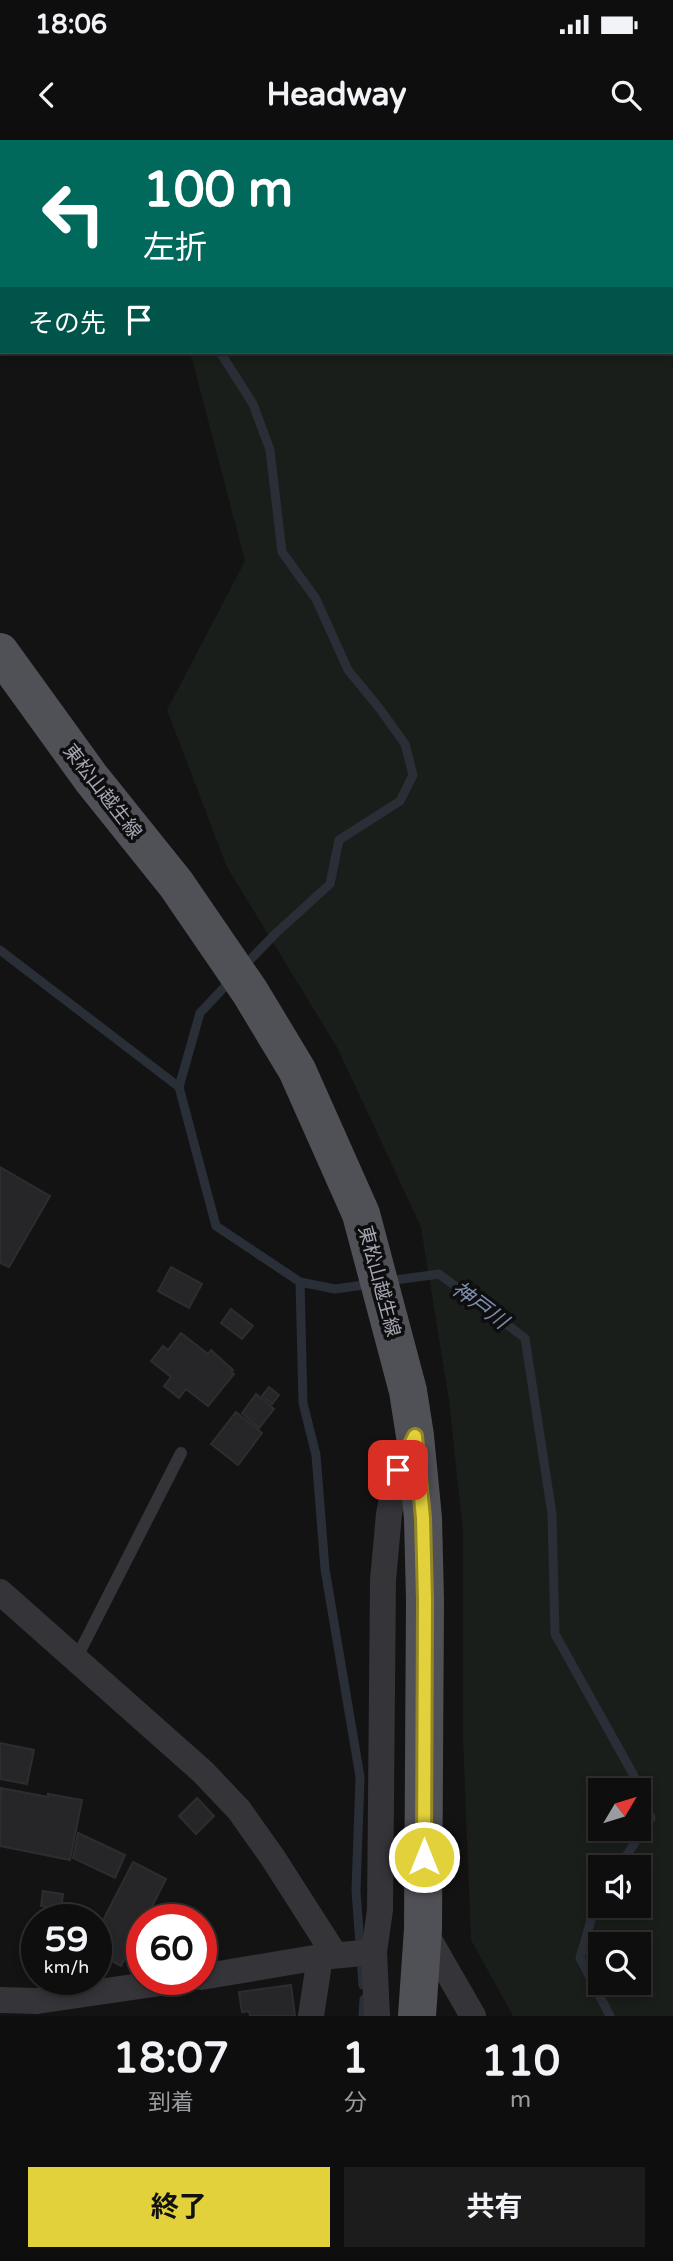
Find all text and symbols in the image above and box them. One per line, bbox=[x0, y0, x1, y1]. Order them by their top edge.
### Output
text: 18:06 bbox=[35, 9, 107, 40]
icon: back bbox=[28, 76, 66, 114]
text: Headway bbox=[266, 76, 407, 114]
icon: search bbox=[607, 76, 645, 114]
text: 100 m bbox=[143, 161, 293, 220]
icon: left bbox=[28, 168, 119, 259]
text: 左折 bbox=[143, 229, 207, 267]
icon: arrive bbox=[120, 301, 158, 339]
text: その先 bbox=[28, 308, 106, 339]
street label: 東松山越生線 bbox=[58, 740, 146, 843]
street label: 東松山越生線 bbox=[354, 1223, 404, 1339]
water label: 神戸川 bbox=[447, 1276, 514, 1336]
pin bbox=[368, 1440, 428, 1500]
icon: arrive bbox=[379, 1451, 417, 1489]
north arrow bbox=[588, 1778, 651, 1841]
map controls bbox=[588, 1778, 651, 1995]
position arrow bbox=[387, 1820, 461, 1894]
button: sound bbox=[588, 1855, 651, 1918]
speed limit sign: 60 bbox=[126, 1904, 217, 1995]
text: 59 bbox=[45, 1919, 88, 1961]
button: search bbox=[588, 1932, 651, 1995]
text: km/h bbox=[44, 1956, 89, 1978]
text: 18:07 bbox=[113, 2033, 229, 2084]
text: 1 bbox=[342, 2033, 368, 2084]
text: 110 bbox=[481, 2036, 560, 2087]
text: m bbox=[510, 2086, 531, 2114]
text: 到着 bbox=[148, 2089, 194, 2117]
text: 分 bbox=[344, 2089, 367, 2117]
button: 終了 bbox=[28, 2167, 330, 2247]
button: 共有 bbox=[344, 2167, 645, 2247]

